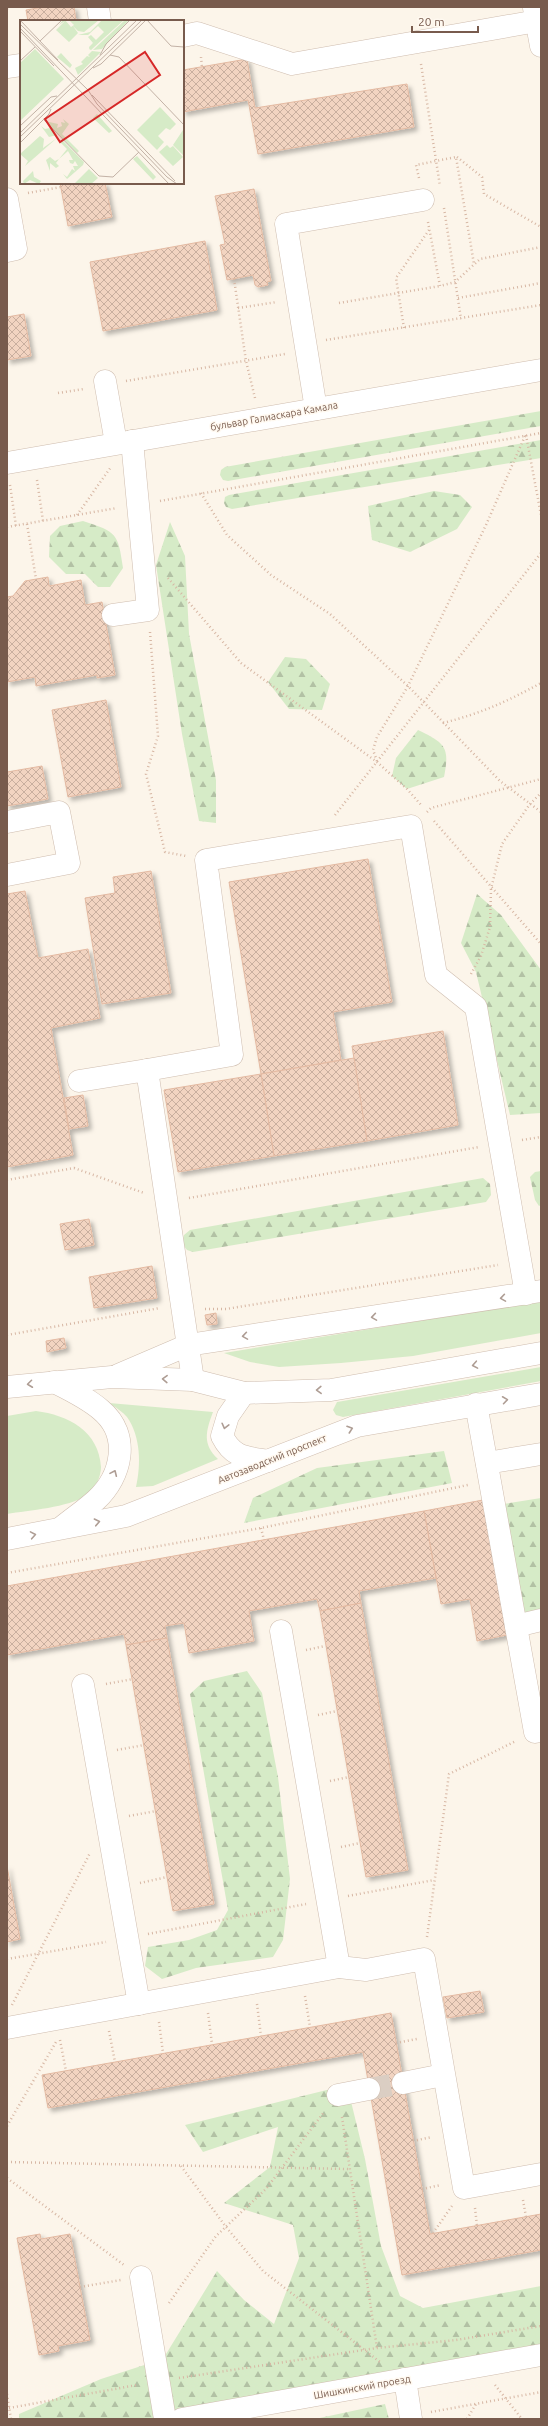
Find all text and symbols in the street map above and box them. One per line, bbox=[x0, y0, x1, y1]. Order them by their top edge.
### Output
scale bar bbox=[412, 8, 478, 34]
text: 20 m bbox=[418, 15, 445, 28]
inset map bbox=[20, 20, 184, 184]
street label: бульвар Галиаскара Камала bbox=[209, 399, 339, 433]
one-way arrow bbox=[499, 1293, 506, 1302]
one-way arrow bbox=[371, 1312, 377, 1321]
one-way arrow bbox=[242, 1331, 249, 1340]
one-way arrow bbox=[472, 1360, 478, 1368]
one-way arrow bbox=[162, 1375, 168, 1384]
one-way arrow bbox=[27, 1379, 33, 1388]
one-way arrow bbox=[316, 1386, 322, 1394]
one-way arrow bbox=[502, 1396, 508, 1405]
one-way arrow bbox=[221, 1423, 230, 1430]
one-way arrow bbox=[346, 1425, 353, 1434]
street label: Автозаводский проспект bbox=[216, 1432, 328, 1486]
one-way arrow bbox=[110, 1470, 118, 1477]
one-way arrow bbox=[93, 1519, 100, 1527]
one-way arrow bbox=[30, 1531, 36, 1540]
street label: Шишкинский проезд bbox=[313, 2373, 411, 2401]

